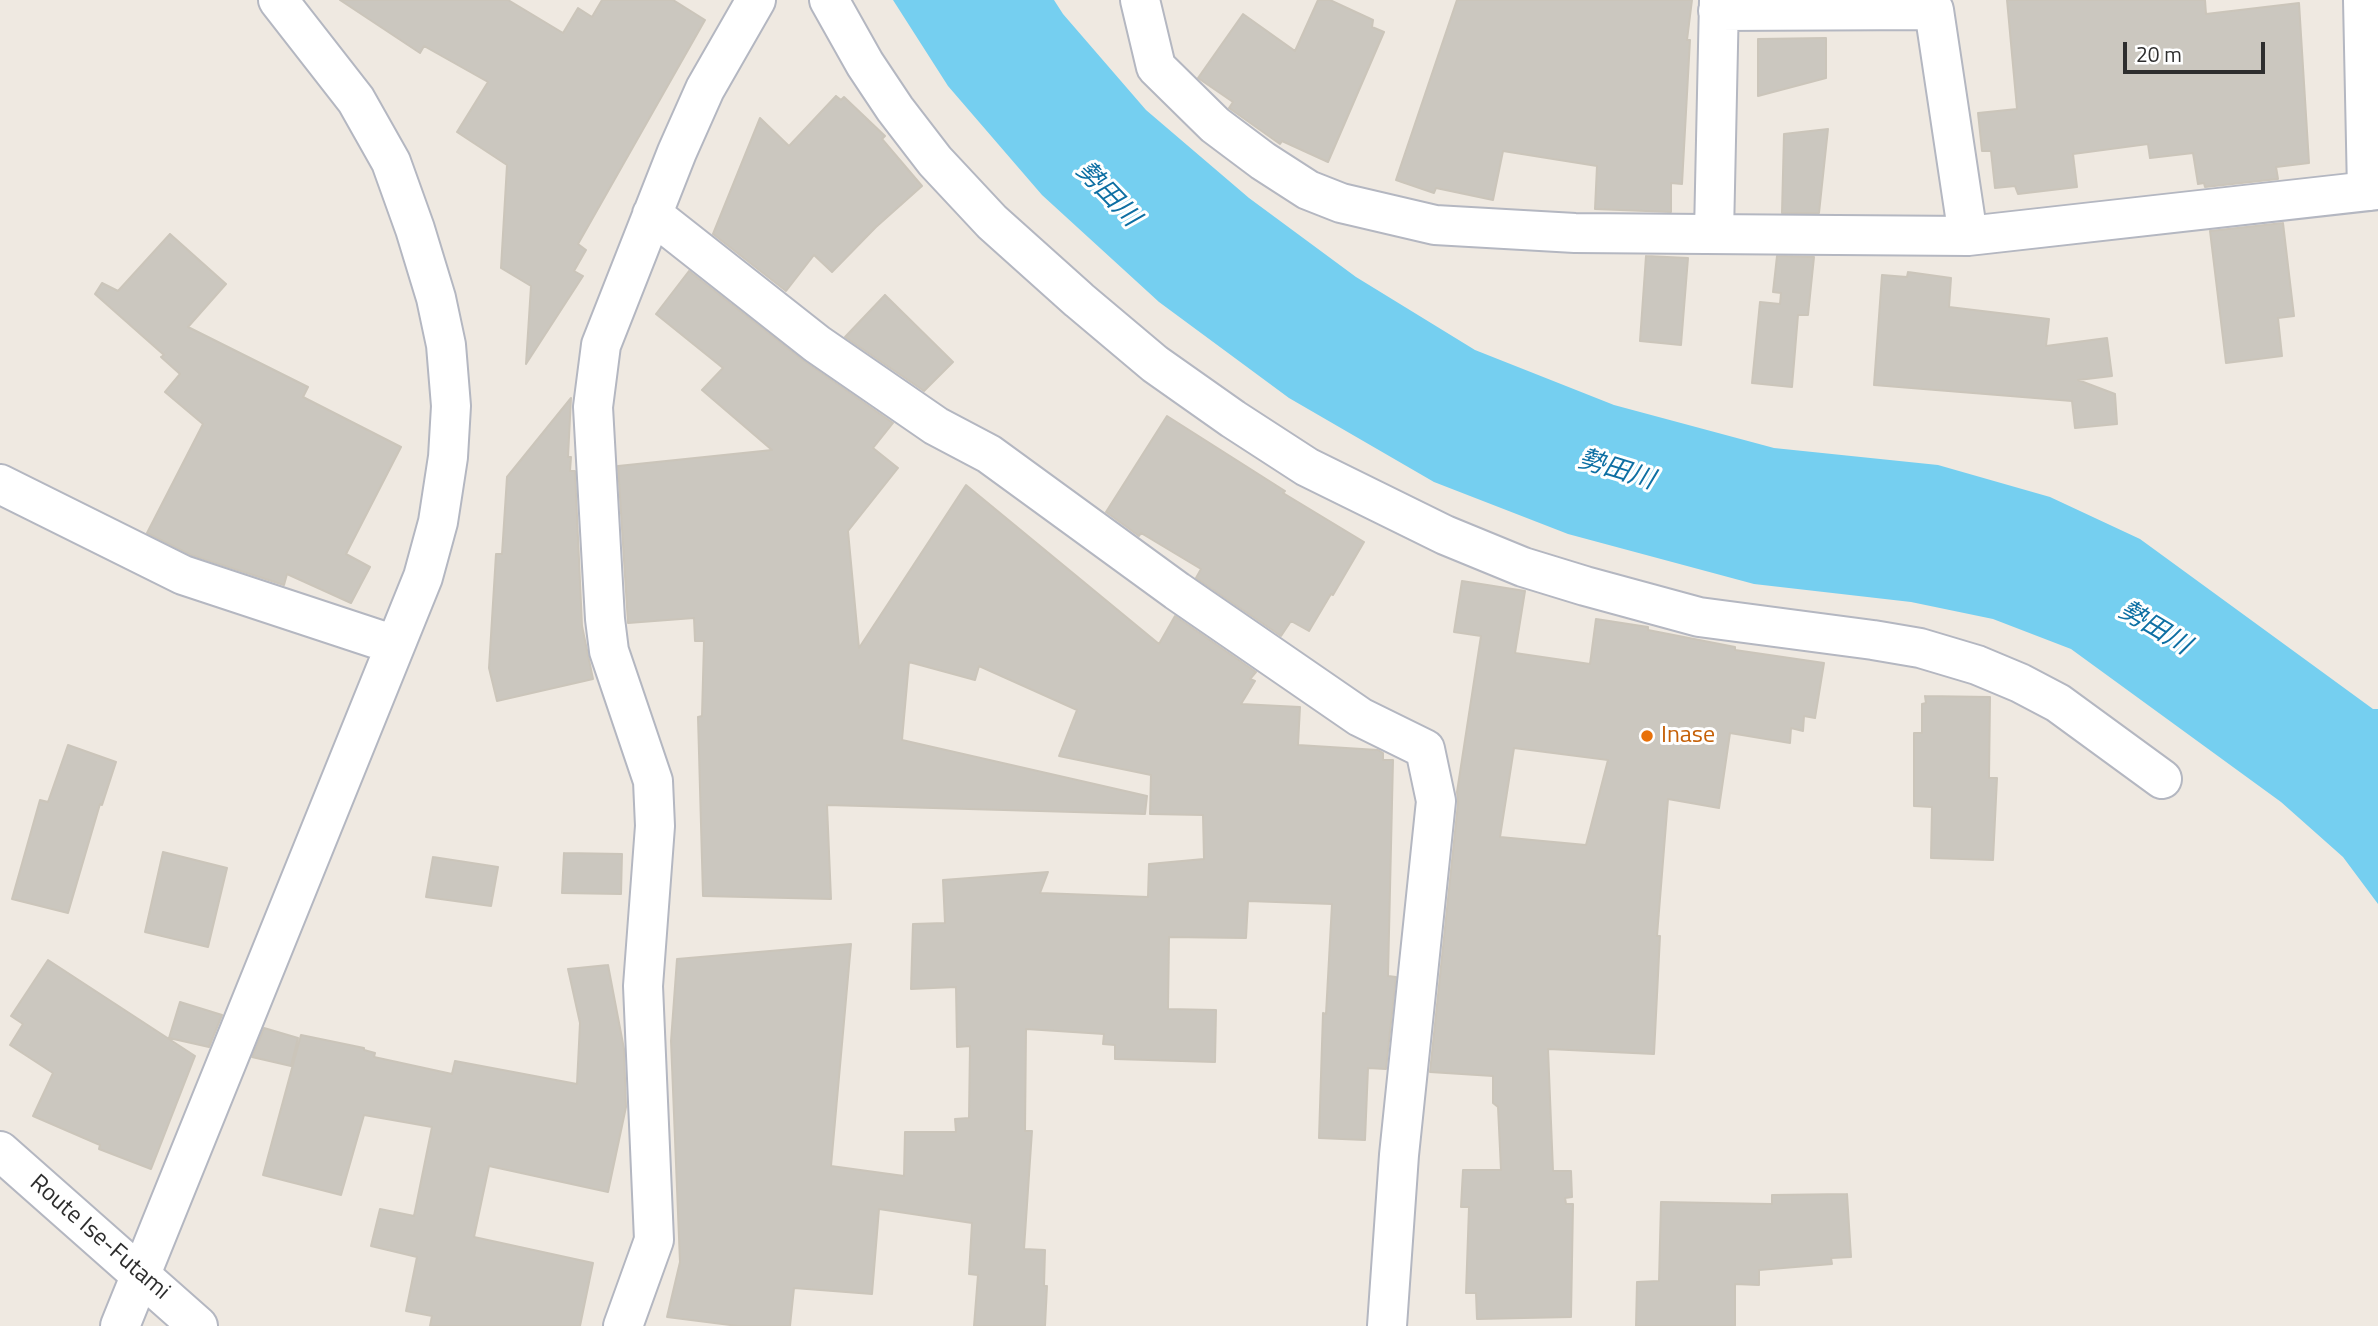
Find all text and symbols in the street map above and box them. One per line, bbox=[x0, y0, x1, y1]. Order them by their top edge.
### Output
scale bar bbox=[2126, 28, 2268, 72]
text: 20 m bbox=[2136, 38, 2182, 70]
water label: 勢田川 bbox=[1069, 156, 1145, 234]
water label: 勢田川 bbox=[1574, 445, 1658, 497]
water label: 勢田川 bbox=[2113, 596, 2195, 662]
place label: Inase bbox=[1661, 722, 1715, 750]
marker: Inase bbox=[1639, 728, 1655, 744]
street label: Route Ise-Futami bbox=[23, 1169, 175, 1307]

